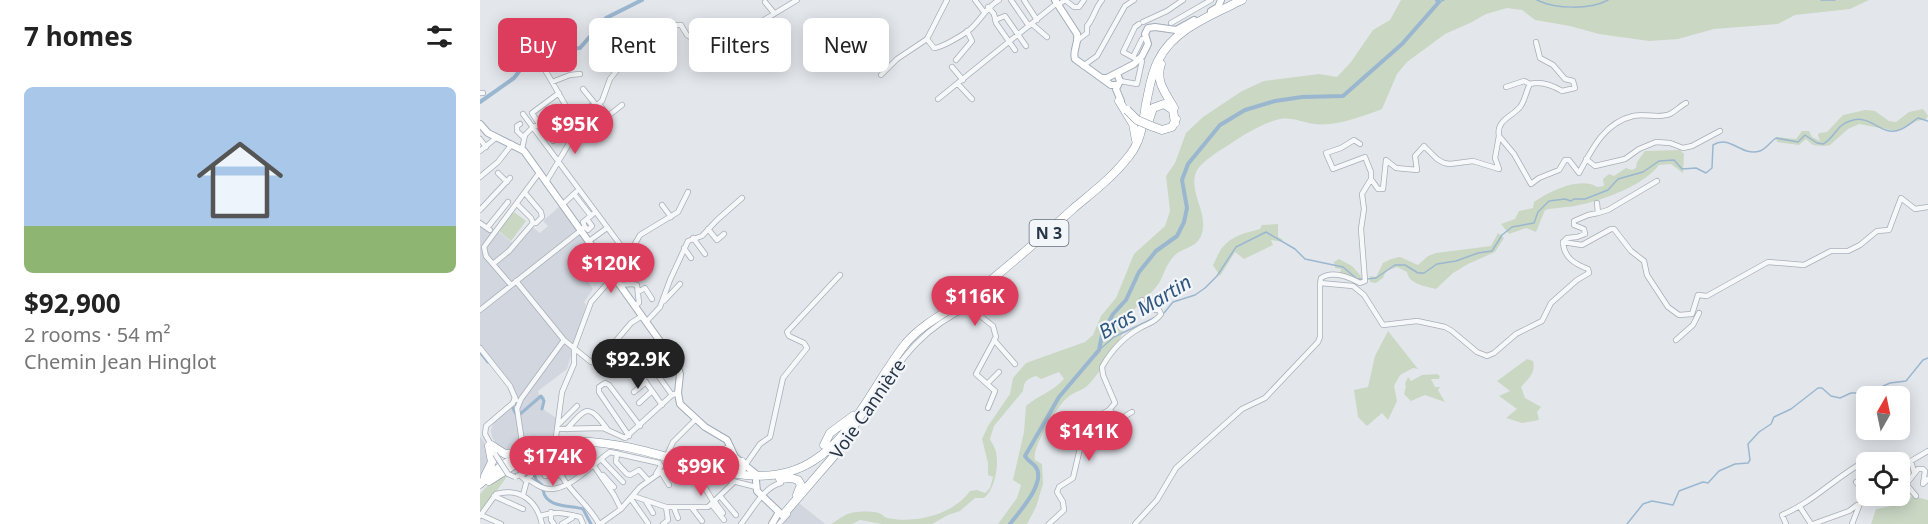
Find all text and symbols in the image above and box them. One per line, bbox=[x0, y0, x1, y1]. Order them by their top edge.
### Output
text: 7 homes bbox=[24, 18, 133, 54]
chip: Buy bbox=[498, 18, 577, 72]
chip: Rent bbox=[589, 18, 677, 72]
chip: Filters bbox=[689, 18, 791, 72]
chip: New bbox=[803, 18, 889, 72]
icon: filters bbox=[423, 20, 456, 53]
pin: $95K bbox=[539, 104, 611, 155]
text: $95K bbox=[551, 110, 599, 137]
icon: home bbox=[186, 126, 294, 234]
road number: N 3 bbox=[1030, 220, 1068, 246]
pin: $120K bbox=[569, 243, 653, 294]
text: $120K bbox=[581, 249, 641, 276]
water label: Bras Martin bbox=[1093, 268, 1196, 345]
pin: $116K bbox=[933, 276, 1017, 327]
text: $116K bbox=[945, 282, 1005, 309]
text: $92,900 bbox=[24, 285, 121, 321]
text: 2 rooms · 54 m² bbox=[24, 321, 171, 348]
pin: $92.9K bbox=[589, 339, 687, 390]
text: $92.9K bbox=[606, 345, 670, 372]
text: Chemin Jean Hinglot bbox=[24, 348, 216, 375]
street label: Voie Cannière bbox=[824, 354, 910, 463]
north arrow bbox=[1856, 386, 1910, 440]
map controls bbox=[1856, 386, 1910, 506]
pin: $141K bbox=[1047, 411, 1131, 462]
text: $141K bbox=[1059, 417, 1119, 444]
pin: $174K bbox=[511, 436, 595, 487]
text: $174K bbox=[523, 442, 583, 469]
pin: $99K bbox=[665, 446, 737, 497]
text: $99K bbox=[677, 452, 725, 479]
button: locate bbox=[1856, 452, 1910, 506]

